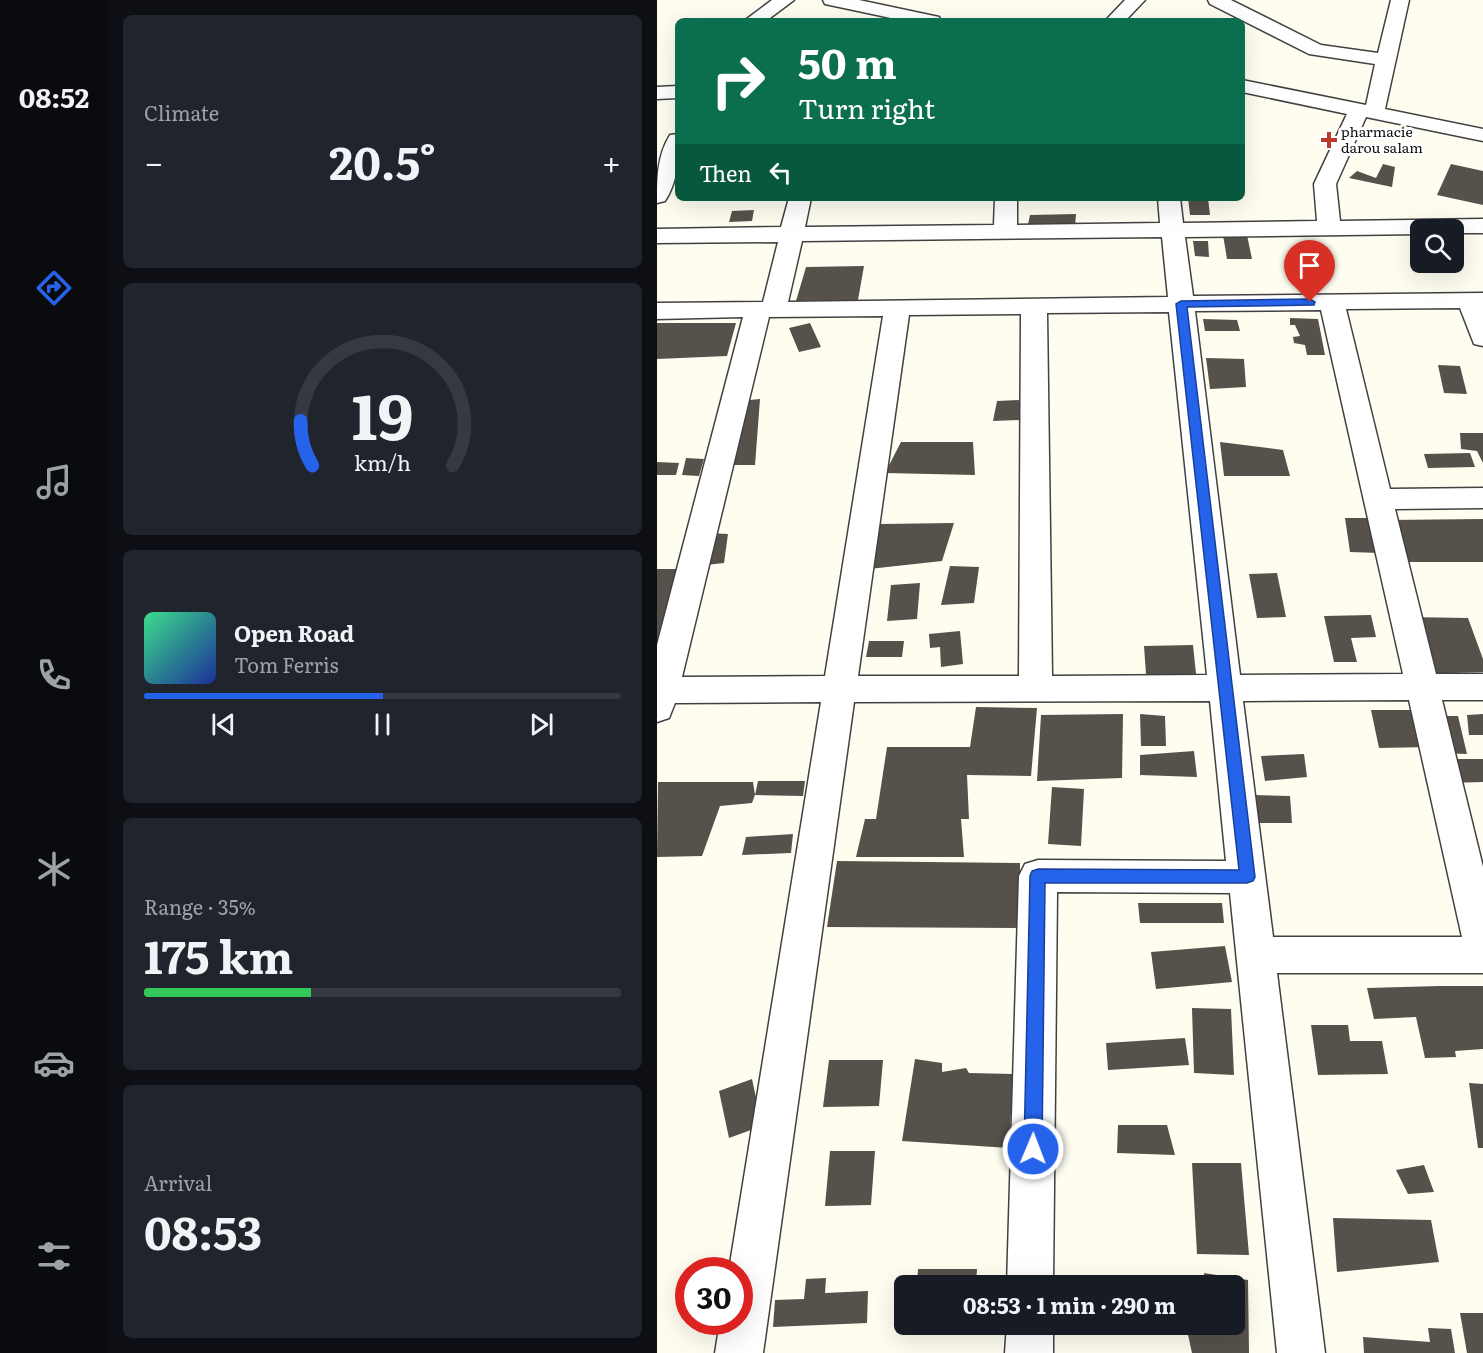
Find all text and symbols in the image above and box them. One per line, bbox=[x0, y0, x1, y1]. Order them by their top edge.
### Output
text: 50 m bbox=[798, 30, 897, 92]
icon: right bbox=[699, 42, 777, 120]
text: 08:52 bbox=[19, 76, 89, 116]
text: Turn right bbox=[798, 87, 935, 127]
text: Climate bbox=[144, 97, 219, 127]
place label: pharmacie darou salam bbox=[1341, 121, 1423, 157]
text: 20.5° bbox=[329, 127, 436, 194]
marker: pharmacie darou salam bbox=[1322, 133, 1336, 147]
text: − bbox=[144, 136, 163, 185]
text: + bbox=[602, 136, 621, 185]
text: Then bbox=[699, 156, 752, 189]
icon: left bbox=[764, 156, 797, 189]
map controls bbox=[1410, 219, 1464, 273]
button: search bbox=[1410, 219, 1464, 273]
pin bbox=[1284, 240, 1335, 302]
icon: arrive bbox=[1293, 249, 1326, 282]
icon: directions bbox=[33, 267, 75, 309]
text: 19 bbox=[352, 367, 413, 459]
text: km/h bbox=[354, 446, 411, 478]
icon: music bbox=[33, 461, 75, 503]
text: Open Road bbox=[234, 616, 354, 649]
text: Tom Ferris bbox=[234, 649, 339, 679]
icon: phone bbox=[33, 654, 75, 696]
icon: previous bbox=[207, 708, 240, 741]
icon: pause bbox=[366, 708, 399, 741]
icon: next bbox=[525, 708, 558, 741]
icon: climate bbox=[33, 848, 75, 890]
text: Range · 35% bbox=[144, 891, 256, 921]
text: 175 km bbox=[144, 921, 293, 988]
icon: car bbox=[33, 1042, 75, 1084]
position arrow bbox=[1001, 1117, 1065, 1181]
text: Arrival bbox=[144, 1167, 212, 1197]
text: 08:53 bbox=[144, 1197, 262, 1264]
icon: filters bbox=[33, 1235, 75, 1277]
speed limit sign: 30 bbox=[675, 1257, 753, 1335]
text: 08:53 · 1 min · 290 m bbox=[963, 1288, 1176, 1321]

